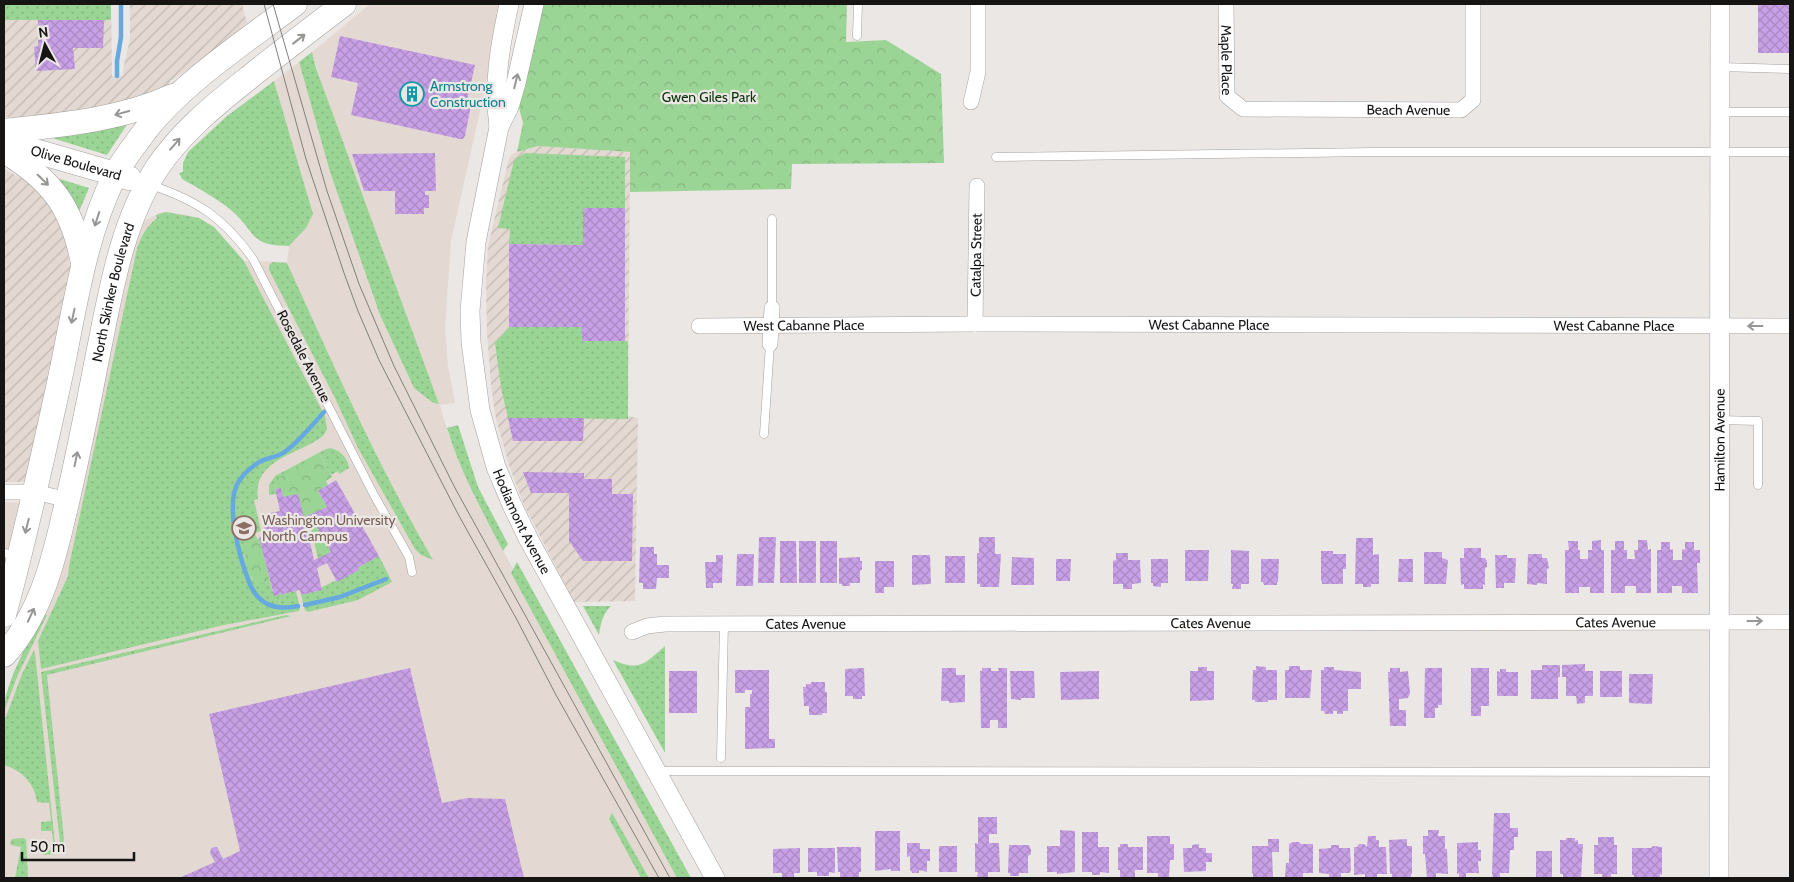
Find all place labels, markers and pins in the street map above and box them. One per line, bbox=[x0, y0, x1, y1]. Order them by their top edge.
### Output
place label: Armstrong Construction bbox=[430, 77, 506, 111]
building icon: Armstrong Construction bbox=[399, 81, 425, 107]
place label: Washington University North Campus bbox=[262, 511, 396, 545]
school or university icon: Washington University North Campus bbox=[231, 515, 257, 541]

